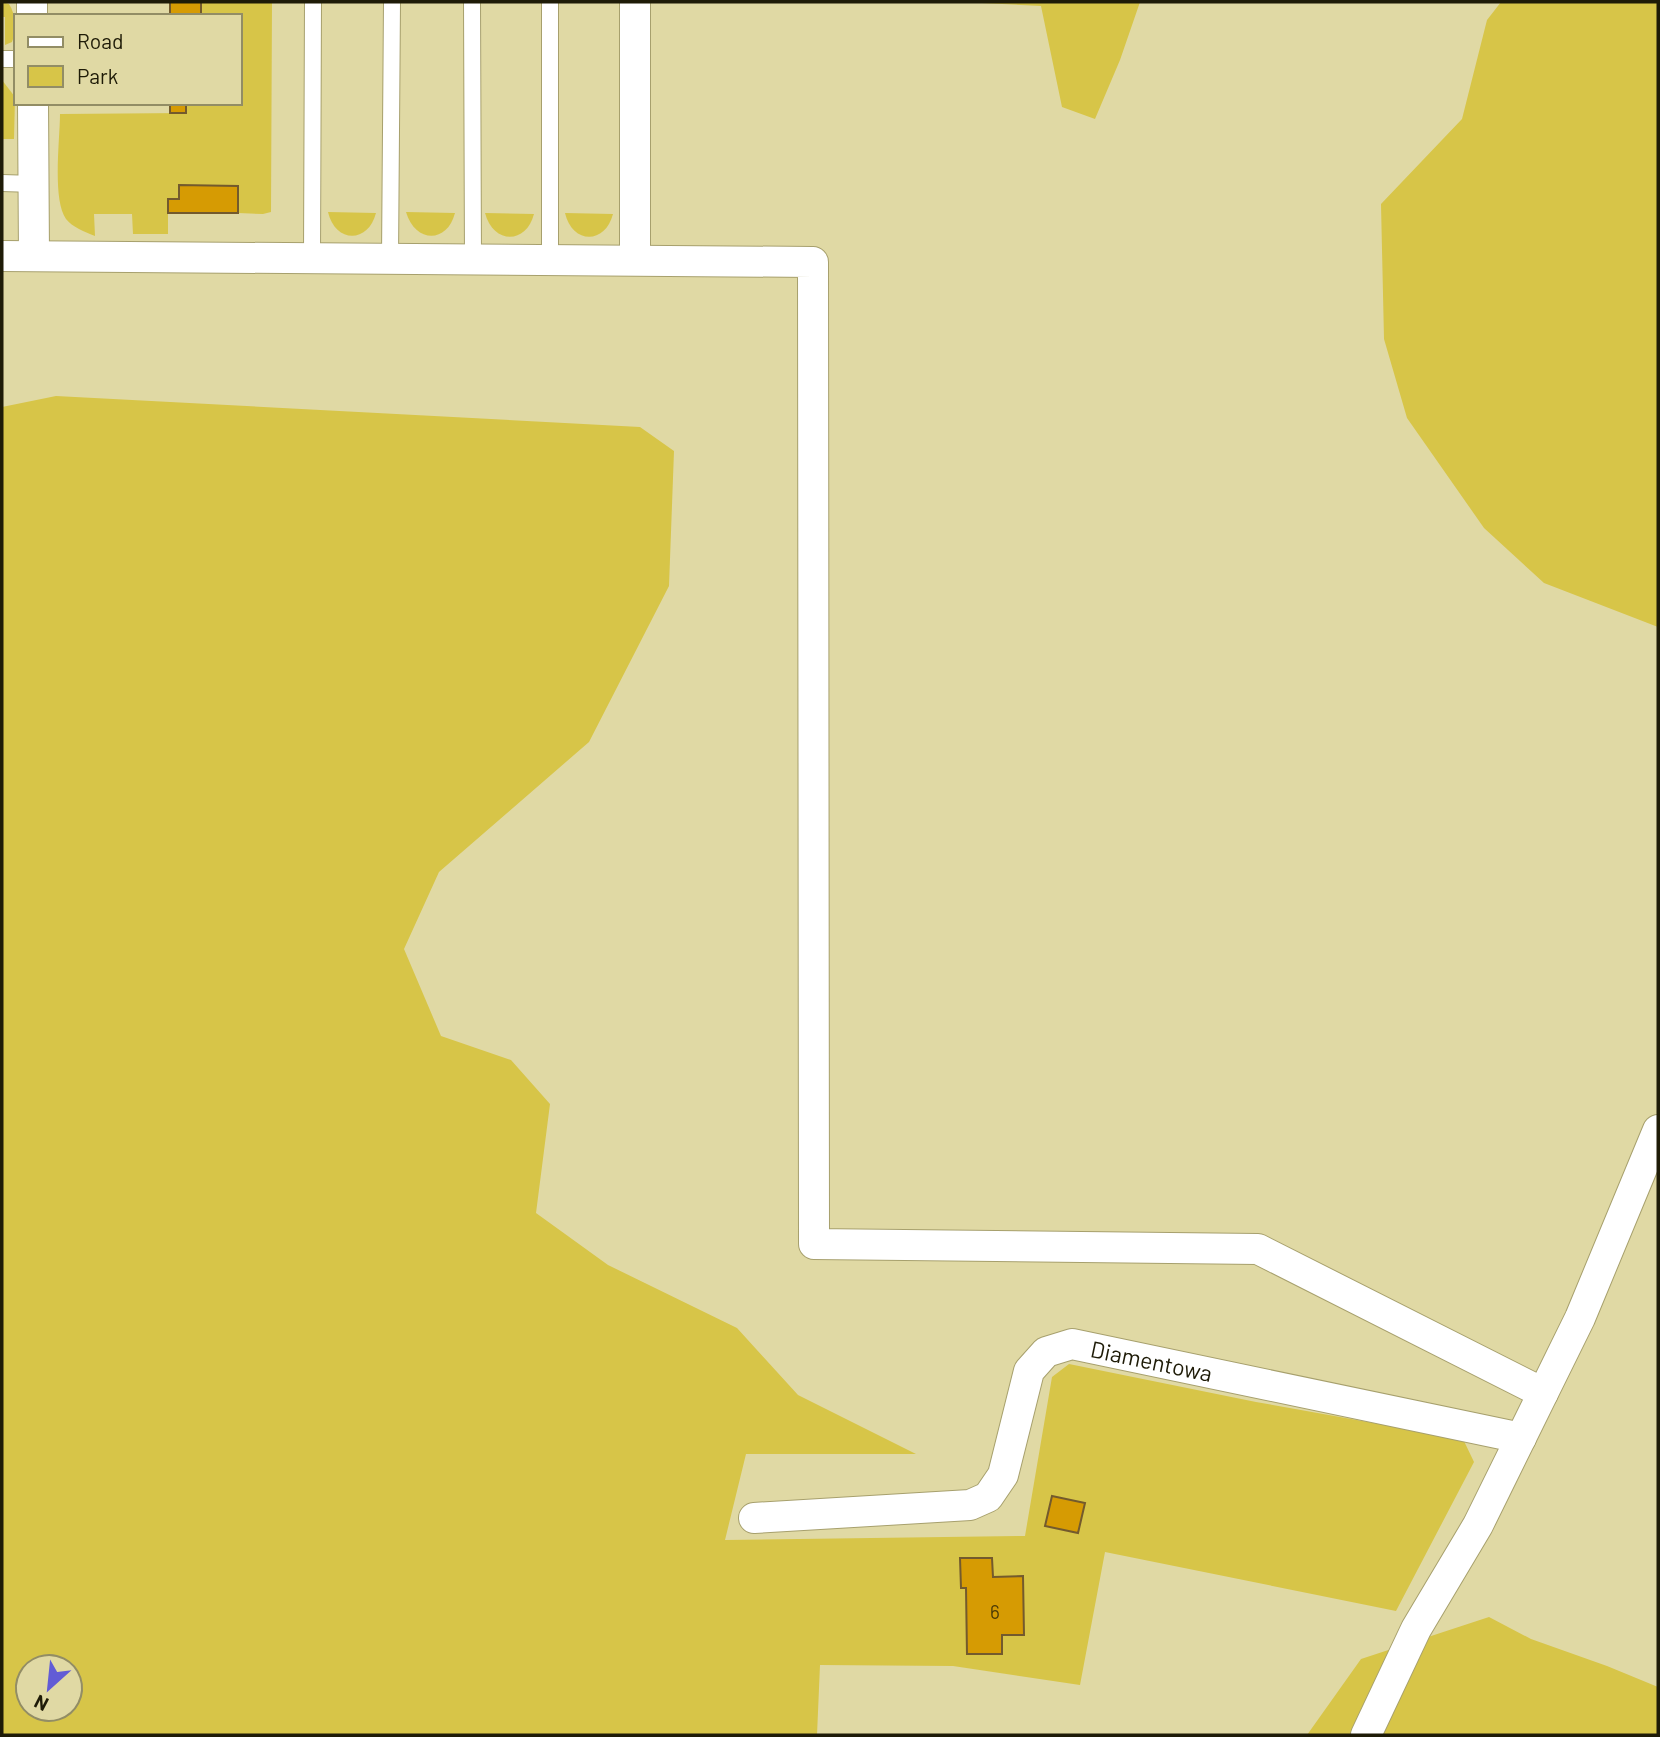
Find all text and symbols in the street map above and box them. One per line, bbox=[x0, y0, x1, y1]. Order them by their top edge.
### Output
legend bbox=[14, 14, 242, 105]
text: Road bbox=[77, 28, 123, 53]
text: Park bbox=[77, 63, 118, 88]
street label: Diamentowa bbox=[1088, 1334, 1215, 1387]
house number: 6 bbox=[990, 1600, 1000, 1623]
north arrow bbox=[14, 1653, 84, 1723]
text: N bbox=[30, 1690, 52, 1717]

